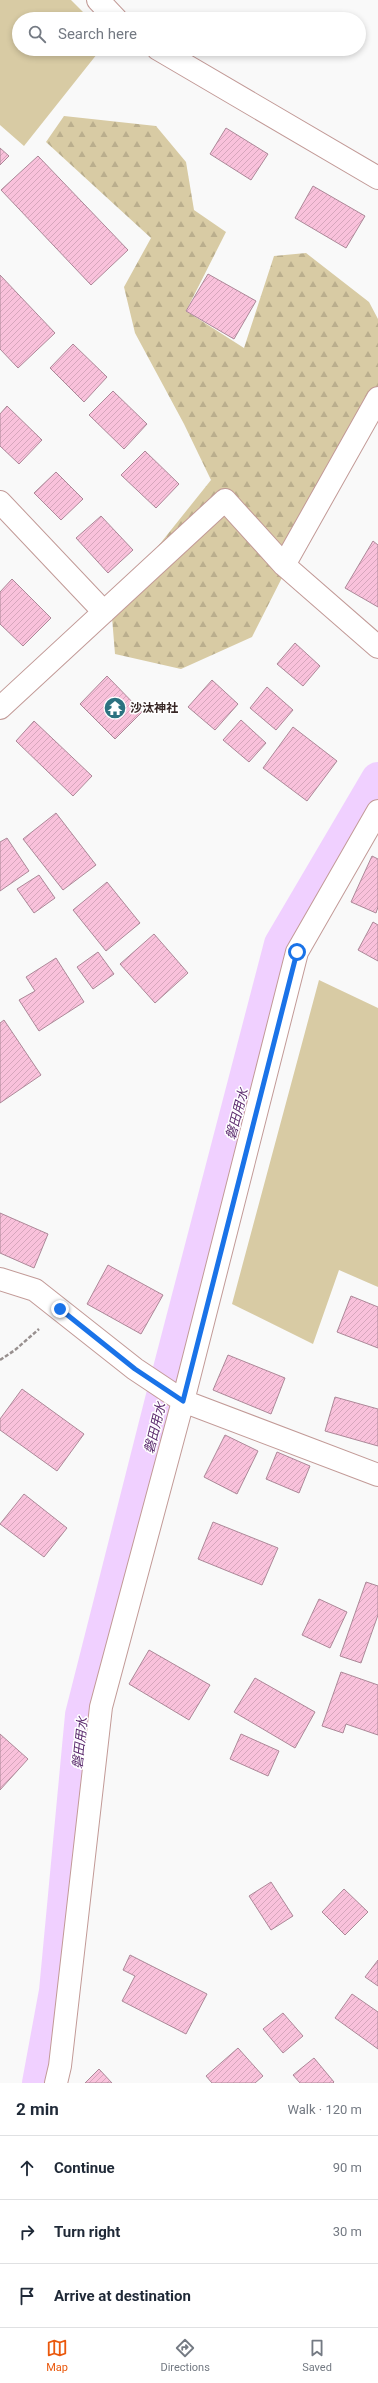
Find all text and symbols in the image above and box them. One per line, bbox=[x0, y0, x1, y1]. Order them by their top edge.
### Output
search box bbox=[12, 12, 366, 56]
icon: search bbox=[26, 23, 48, 45]
text: Search here bbox=[58, 25, 137, 43]
temple icon: 沙汰神社 bbox=[102, 695, 128, 721]
place label: 沙汰神社 bbox=[130, 701, 178, 715]
route start bbox=[288, 943, 306, 961]
water label: 磐田用水 bbox=[223, 1085, 251, 1141]
route end bbox=[51, 1300, 69, 1318]
water label: 磐田用水 bbox=[141, 1399, 169, 1455]
water label: 磐田用水 bbox=[70, 1714, 90, 1770]
text: 2 min bbox=[16, 2099, 59, 2119]
text: Walk · 120 m bbox=[287, 2102, 362, 2117]
icon: ahead bbox=[16, 2157, 38, 2179]
text: Continue bbox=[54, 2159, 115, 2177]
text: 90 m bbox=[333, 2160, 362, 2175]
icon: right bbox=[16, 2221, 38, 2243]
text: Turn right bbox=[54, 2223, 120, 2241]
text: 30 m bbox=[333, 2224, 362, 2239]
icon: arrive bbox=[16, 2285, 38, 2307]
text: Arrive at destination bbox=[54, 2287, 191, 2305]
tab: Map bbox=[46, 2337, 68, 2374]
tab: Directions bbox=[160, 2337, 210, 2374]
tab: Saved bbox=[302, 2337, 332, 2374]

